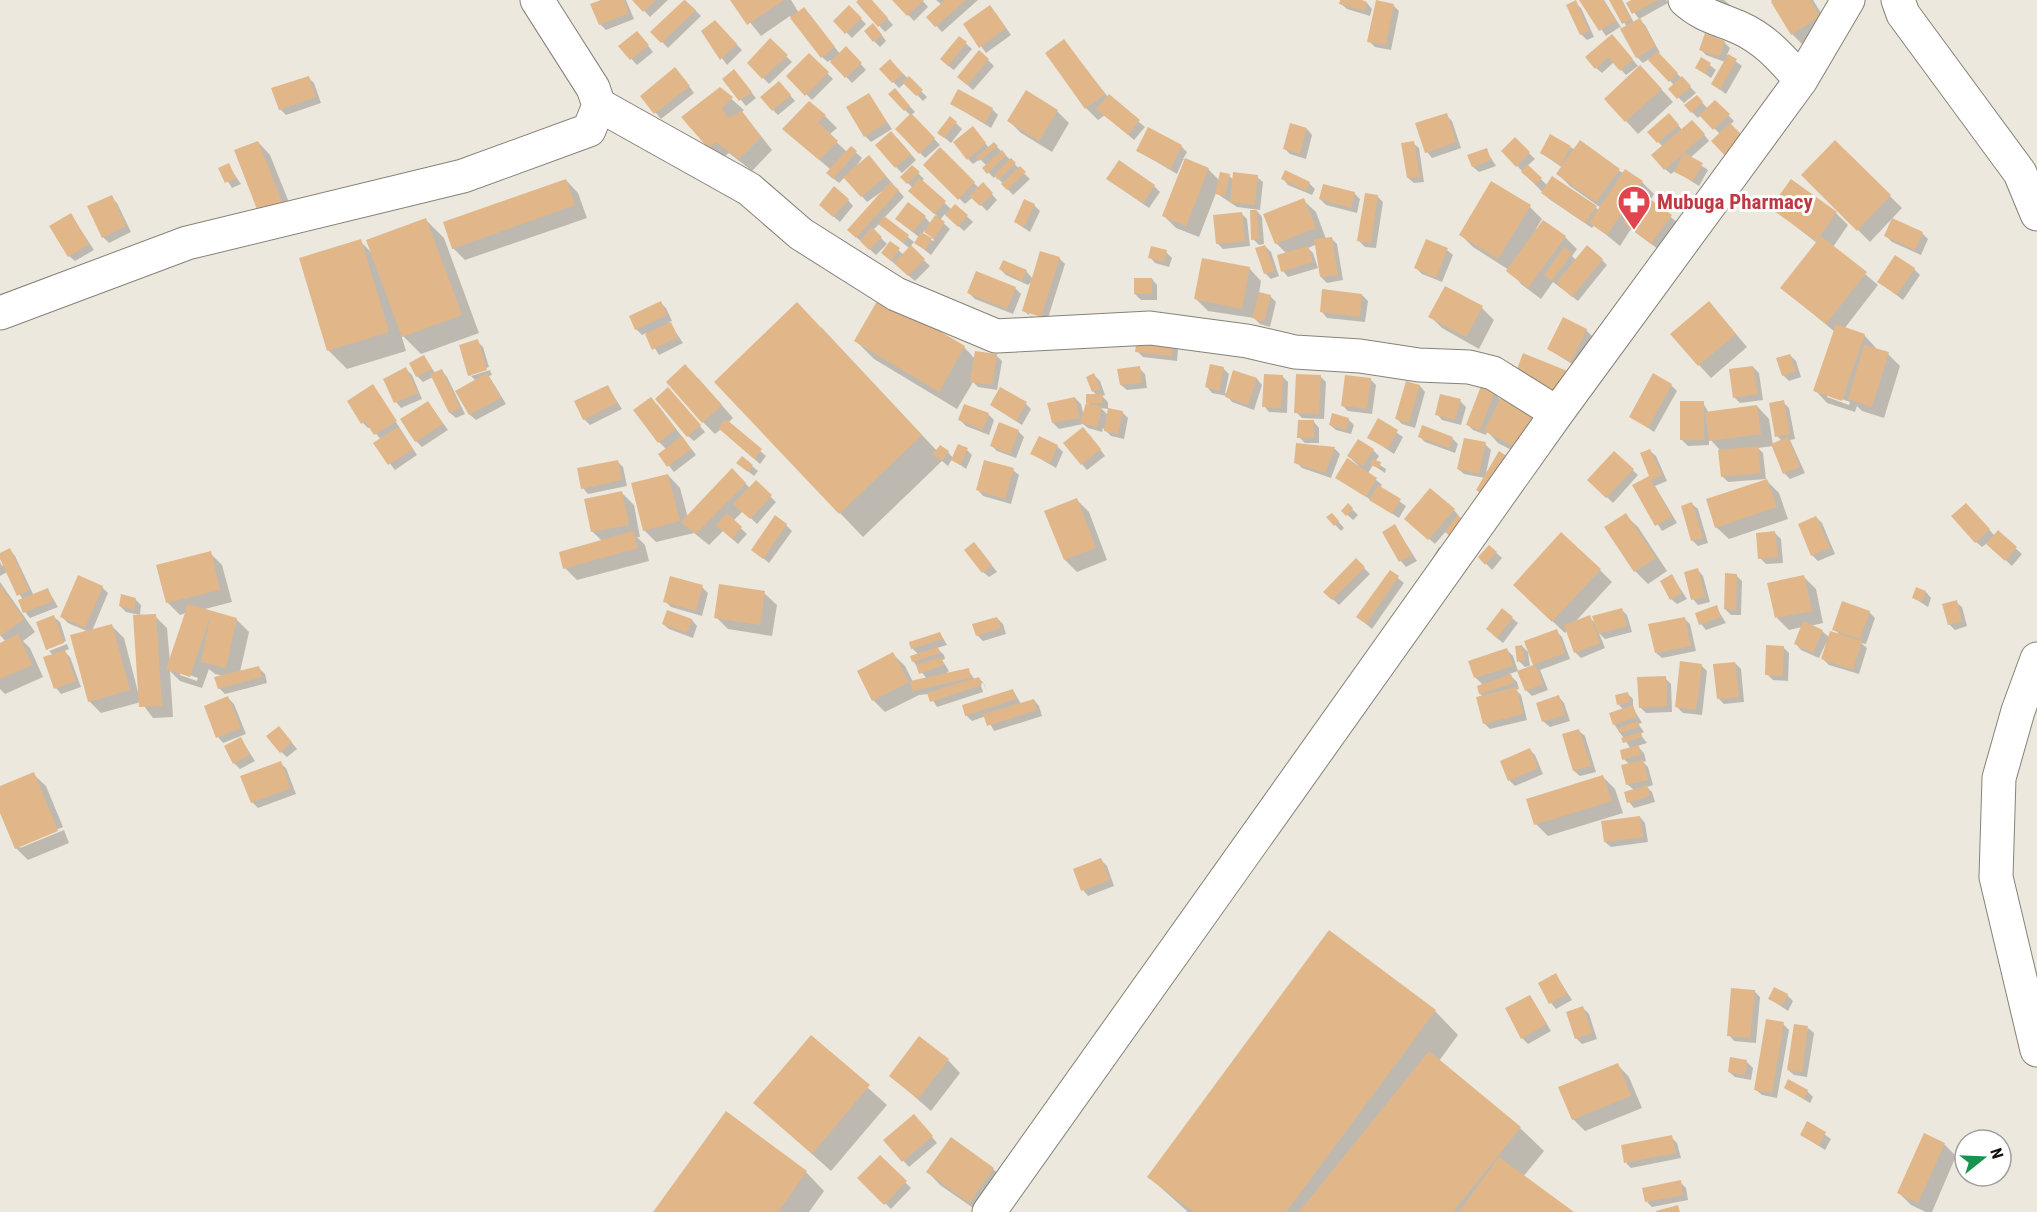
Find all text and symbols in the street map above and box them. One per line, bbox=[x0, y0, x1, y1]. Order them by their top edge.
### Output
pharmacy icon: Mubuga Pharmacy bbox=[1616, 184, 1652, 231]
place label: Mubuga Pharmacy bbox=[1657, 190, 1814, 214]
north arrow bbox=[1953, 1128, 2013, 1188]
text: N bbox=[1986, 1146, 2007, 1161]

